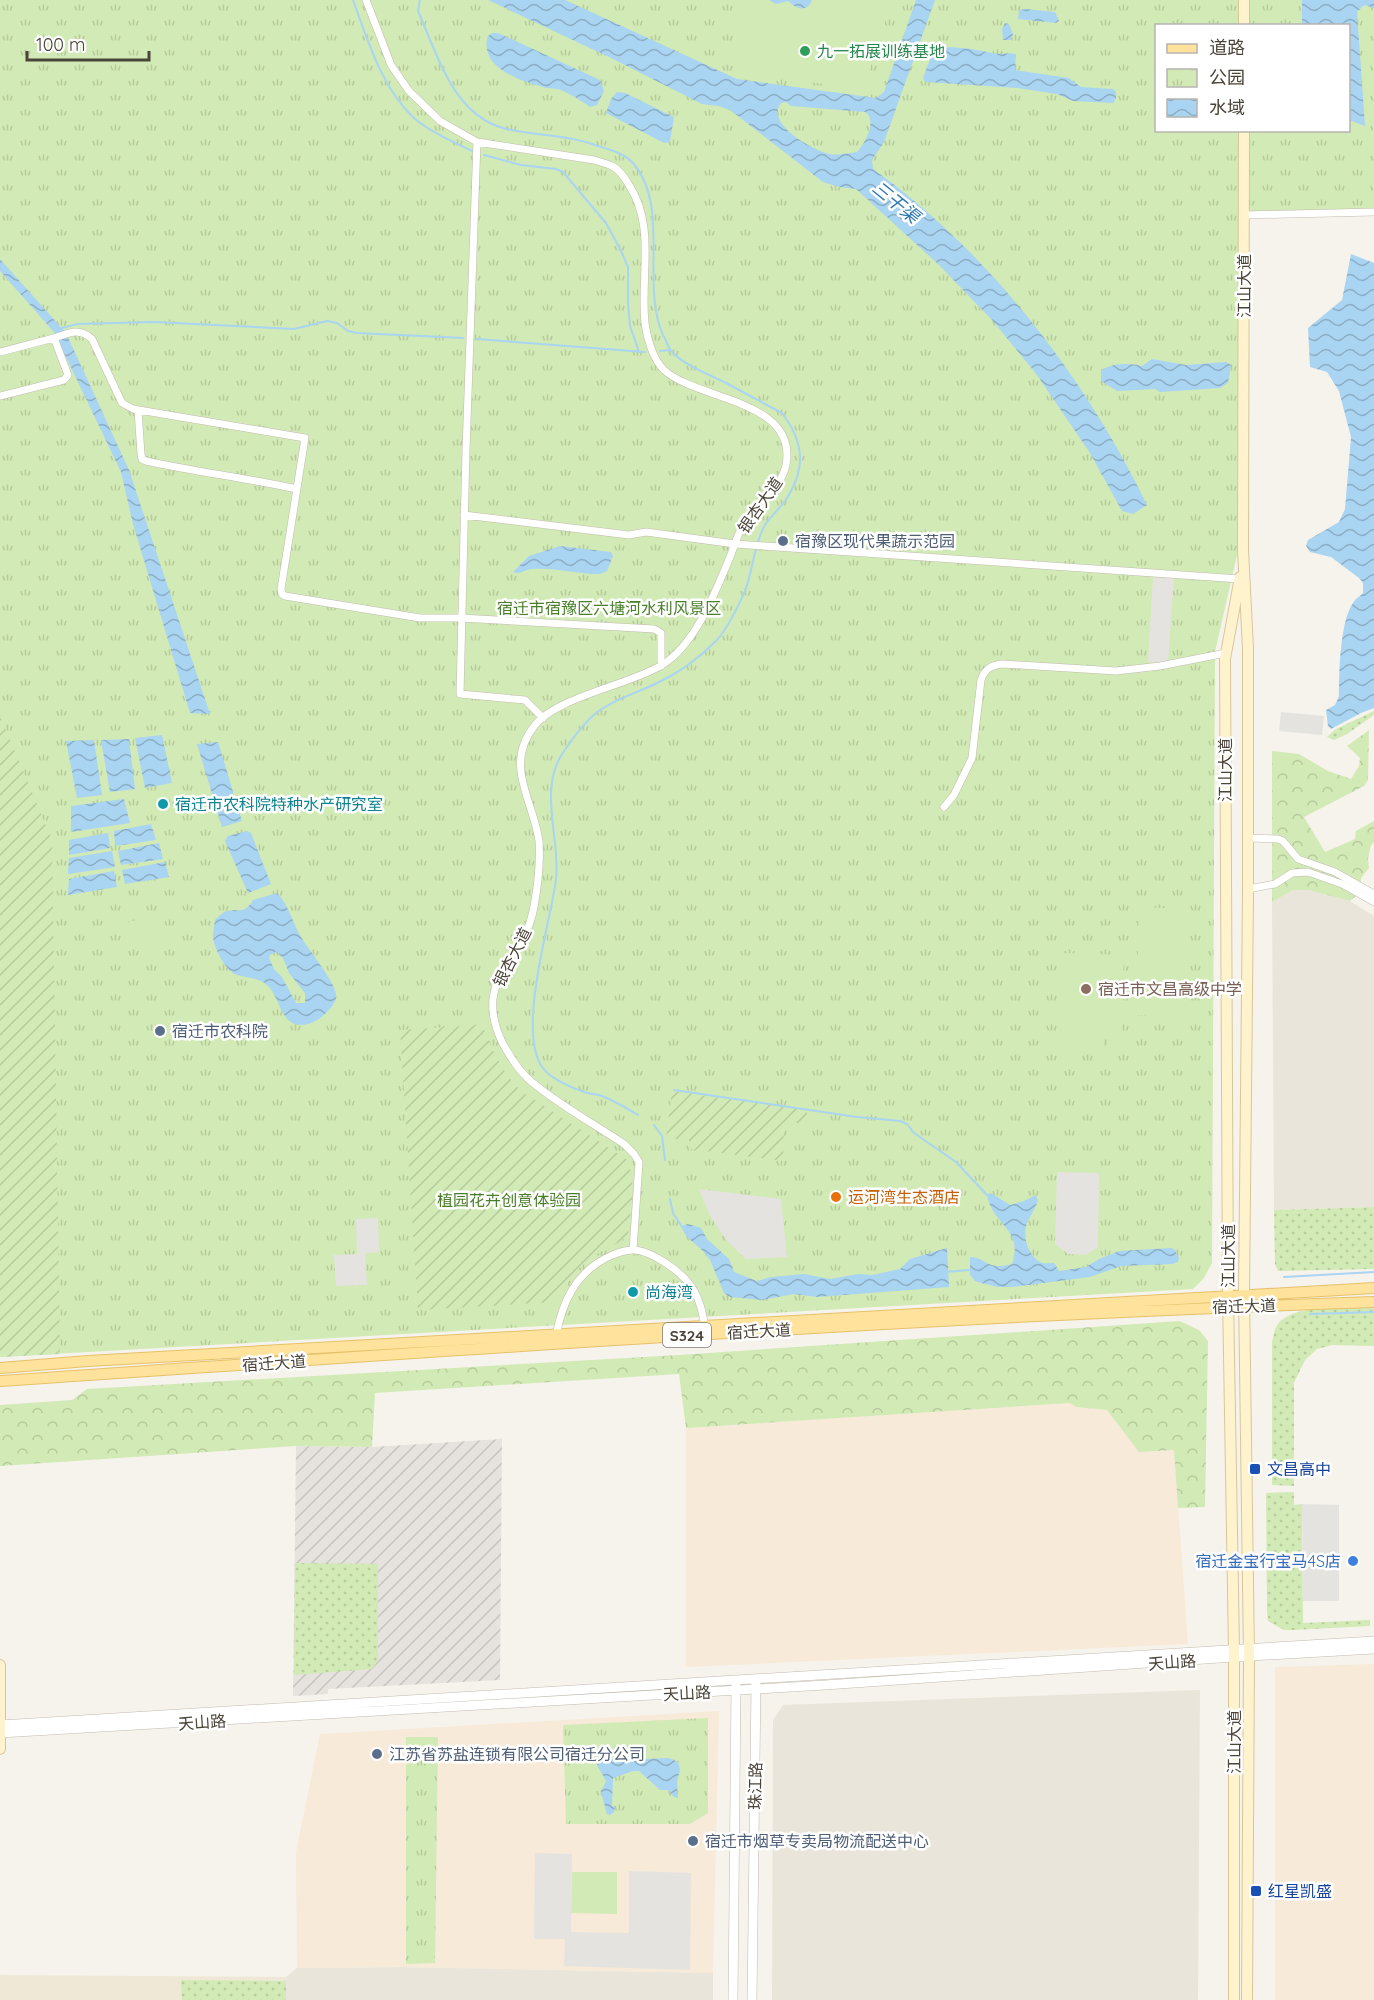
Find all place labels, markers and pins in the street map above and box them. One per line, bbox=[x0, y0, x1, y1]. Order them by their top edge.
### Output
place label: 九一拓展训练基地 bbox=[817, 41, 945, 61]
marker: 九一拓展训练基地 bbox=[798, 44, 812, 58]
place label: 宿豫区现代果蔬示范园 bbox=[795, 531, 955, 551]
marker: 宿豫区现代果蔬示范园 bbox=[776, 534, 790, 548]
place label: 宿迁市农科院特种水产研究室 bbox=[175, 794, 383, 814]
marker: 宿迁市农科院特种水产研究室 bbox=[156, 797, 170, 811]
place label: 宿迁市文昌高级中学 bbox=[1098, 979, 1242, 999]
marker: 宿迁市文昌高级中学 bbox=[1079, 982, 1093, 996]
place label: 宿迁市农科院 bbox=[172, 1021, 268, 1041]
marker: 宿迁市农科院 bbox=[153, 1024, 167, 1038]
place label: 运河湾生态酒店 bbox=[848, 1187, 960, 1207]
marker: 运河湾生态酒店 bbox=[829, 1190, 843, 1204]
place label: 尚海湾 bbox=[645, 1282, 693, 1302]
marker: 尚海湾 bbox=[626, 1285, 640, 1299]
place label: 文昌高中 bbox=[1267, 1459, 1331, 1479]
marker: 文昌高中 bbox=[1248, 1462, 1262, 1476]
place label: 宿迁金宝行宝马4S店 bbox=[1196, 1551, 1341, 1571]
marker: 宿迁金宝行宝马4S店 bbox=[1346, 1554, 1360, 1568]
place label: 江苏省苏盐连锁有限公司宿迁分公司 bbox=[389, 1744, 645, 1764]
marker: 江苏省苏盐连锁有限公司宿迁分公司 bbox=[370, 1747, 384, 1761]
place label: 宿迁市烟草专卖局物流配送中心 bbox=[705, 1831, 929, 1851]
marker: 宿迁市烟草专卖局物流配送中心 bbox=[686, 1834, 700, 1848]
place label: 红星凯盛 bbox=[1268, 1881, 1332, 1901]
marker: 红星凯盛 bbox=[1249, 1884, 1263, 1898]

